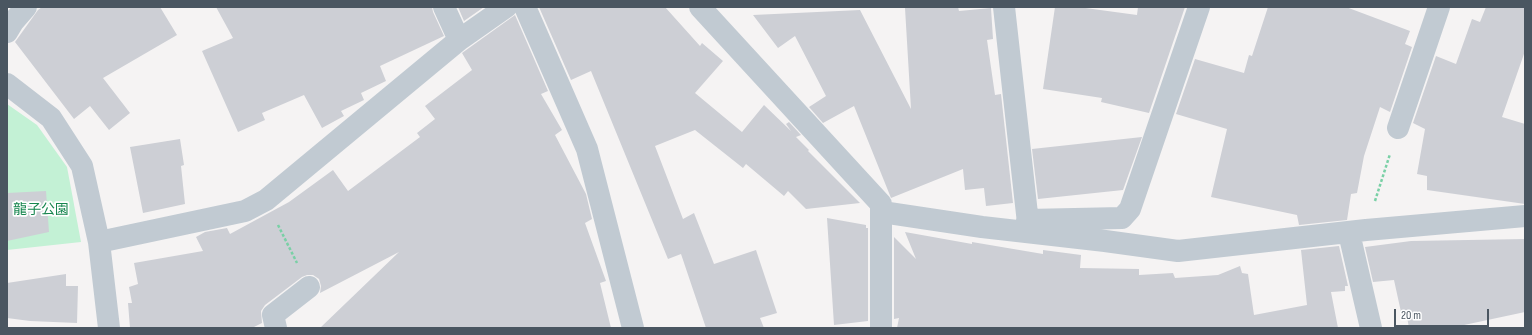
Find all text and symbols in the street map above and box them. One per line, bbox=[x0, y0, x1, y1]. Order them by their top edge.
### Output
park label: 龍子公園 bbox=[13, 202, 69, 218]
scale bar bbox=[1396, 301, 1491, 327]
text: 20 m bbox=[1401, 308, 1421, 323]

